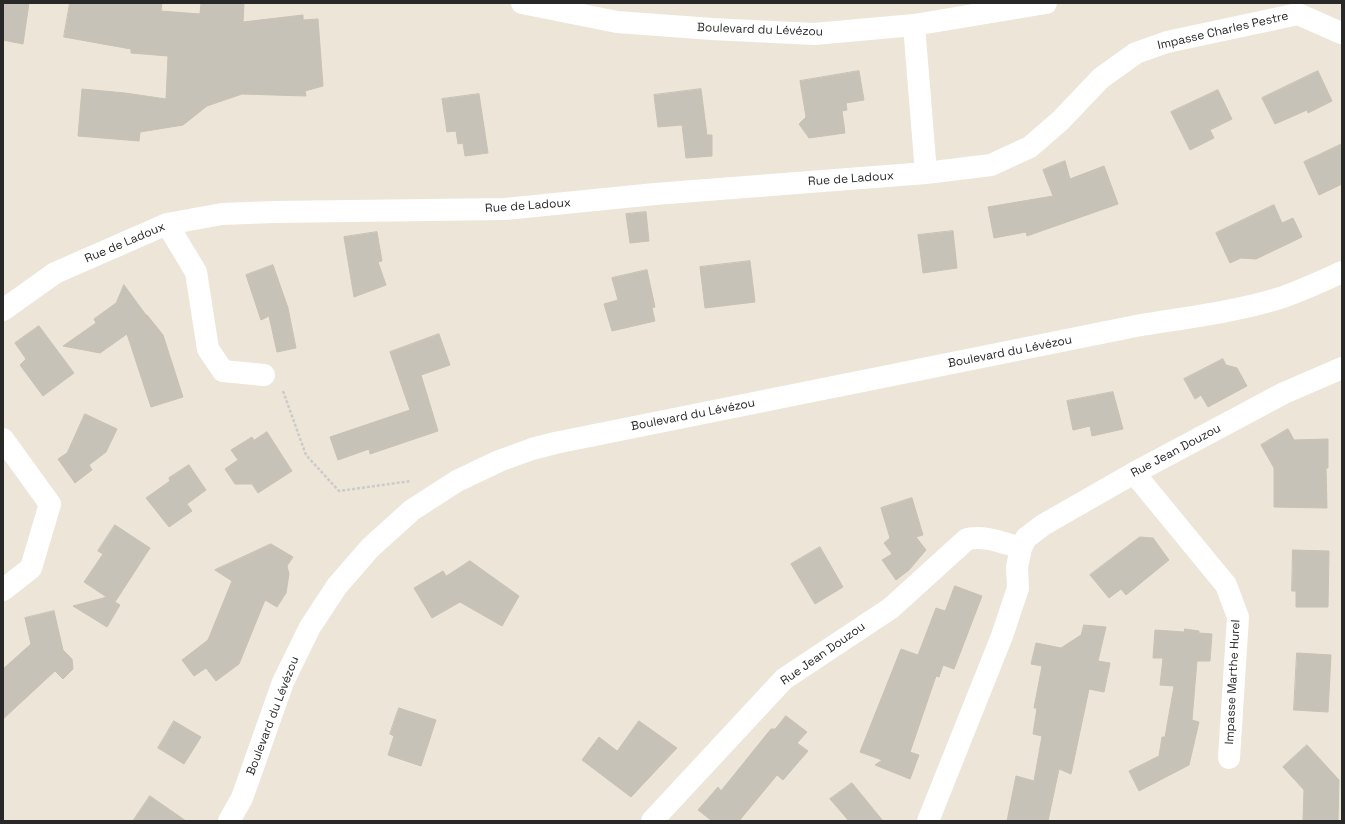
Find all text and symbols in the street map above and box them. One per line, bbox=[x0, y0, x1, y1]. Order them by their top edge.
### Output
street label: Impasse Charles Pestre bbox=[1156, 9, 1290, 53]
street label: Boulevard du Lévézou bbox=[697, 21, 823, 39]
street label: Rue de Ladoux bbox=[808, 169, 894, 189]
street label: Rue de Ladoux bbox=[485, 196, 571, 216]
street label: Rue de Ladoux bbox=[83, 220, 167, 266]
street label: Boulevard du Lévézou bbox=[947, 333, 1073, 371]
street label: Boulevard du Lévézou bbox=[630, 396, 756, 434]
street label: Rue Jean Douzou bbox=[1129, 421, 1223, 481]
street label: Rue Jean Douzou bbox=[778, 619, 868, 689]
street label: Impasse Marthe Hurel bbox=[1223, 619, 1243, 745]
street label: Boulevard du Lévézou bbox=[244, 655, 302, 777]

